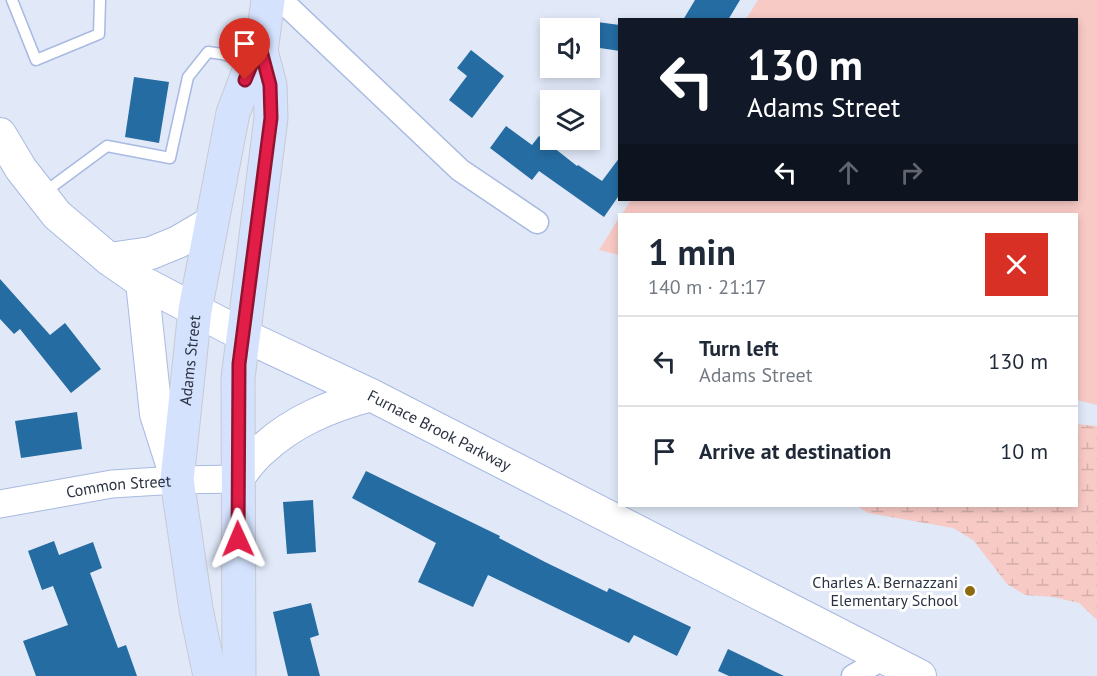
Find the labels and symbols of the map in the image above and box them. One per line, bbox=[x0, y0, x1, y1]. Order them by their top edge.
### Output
pin bbox=[219, 18, 270, 80]
street label: Adams Street bbox=[175, 313, 204, 406]
street label: Furnace Brook Parkway bbox=[364, 385, 515, 475]
street label: Common Street bbox=[64, 470, 172, 502]
position arrow bbox=[206, 507, 270, 571]
place label: Charles A. Bernazzani Elementary School bbox=[812, 572, 958, 610]
marker: Charles A. Bernazzani Elementary School bbox=[963, 584, 977, 598]

